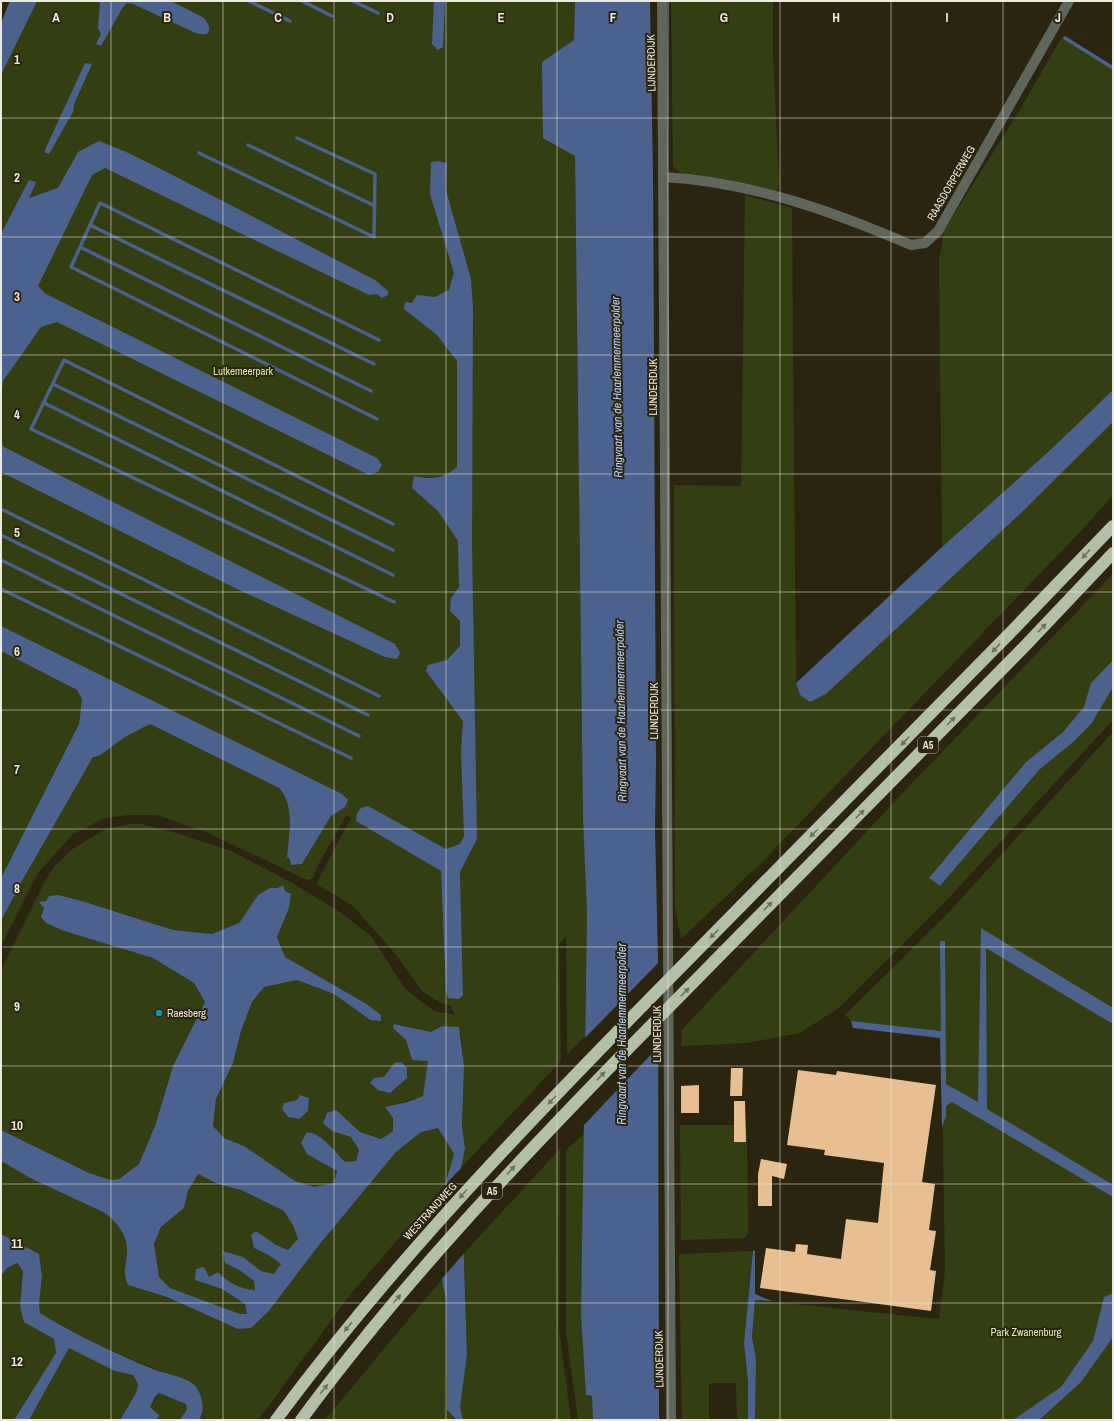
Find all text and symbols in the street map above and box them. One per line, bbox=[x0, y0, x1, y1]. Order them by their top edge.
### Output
text: A bbox=[52, 9, 60, 26]
text: B bbox=[163, 9, 171, 26]
text: C bbox=[274, 9, 282, 26]
text: D bbox=[386, 9, 394, 26]
text: E bbox=[497, 9, 505, 26]
text: F bbox=[610, 9, 617, 26]
text: G bbox=[720, 9, 728, 26]
text: H bbox=[832, 9, 840, 26]
text: I bbox=[946, 9, 949, 26]
text: J bbox=[1055, 9, 1061, 26]
street label: LIJNDERDIJK bbox=[644, 34, 658, 92]
text: 1 bbox=[14, 51, 20, 68]
street label: RAASDORPERWEG bbox=[924, 143, 978, 223]
text: 2 bbox=[14, 169, 20, 186]
text: 3 bbox=[14, 288, 20, 305]
water label: Ringvaart van de Haarlemmermeerpolder bbox=[607, 295, 627, 478]
street label: LIJNDERDIJK bbox=[646, 358, 660, 416]
park label: Lutkemeerpark bbox=[213, 364, 274, 378]
text: 4 bbox=[14, 406, 20, 423]
text: 5 bbox=[14, 524, 20, 541]
one-way arrow bbox=[1081, 549, 1091, 559]
water label: Ringvaart van de Haarlemmermeerpolder bbox=[611, 619, 631, 802]
one-way arrow bbox=[1037, 623, 1047, 633]
text: 6 bbox=[14, 643, 20, 660]
one-way arrow bbox=[991, 643, 1001, 653]
street label: LIJNDERDIJK bbox=[647, 682, 661, 740]
one-way arrow bbox=[946, 716, 956, 726]
one-way arrow bbox=[900, 736, 910, 746]
road number: A5 bbox=[918, 737, 938, 753]
text: 7 bbox=[14, 761, 20, 778]
one-way arrow bbox=[855, 809, 865, 819]
one-way arrow bbox=[809, 828, 819, 838]
text: 8 bbox=[14, 880, 20, 897]
one-way arrow bbox=[764, 902, 773, 911]
one-way arrow bbox=[709, 929, 719, 939]
water label: Ringvaart van de Haarlemmermeerpolder bbox=[614, 942, 630, 1125]
one-way arrow bbox=[680, 987, 690, 997]
text: 9 bbox=[14, 998, 20, 1015]
street label: LIJNDERDIJK bbox=[650, 1005, 664, 1063]
place label: Raesberg bbox=[167, 1006, 206, 1020]
marker: Raesberg bbox=[154, 1008, 164, 1018]
one-way arrow bbox=[596, 1071, 606, 1081]
one-way arrow bbox=[547, 1094, 556, 1105]
text: 10 bbox=[11, 1117, 23, 1134]
one-way arrow bbox=[506, 1165, 516, 1175]
street label: WESTRANDWEG bbox=[400, 1179, 460, 1243]
road number: A5 bbox=[482, 1183, 502, 1199]
one-way arrow bbox=[458, 1189, 467, 1199]
text: 11 bbox=[11, 1235, 23, 1252]
one-way arrow bbox=[393, 1293, 402, 1304]
one-way arrow bbox=[343, 1322, 352, 1333]
park label: Park Zwanenburg bbox=[990, 1325, 1062, 1339]
street label: LIJNDERDIJK bbox=[652, 1330, 666, 1388]
text: 12 bbox=[11, 1353, 23, 1370]
one-way arrow bbox=[320, 1383, 329, 1394]

